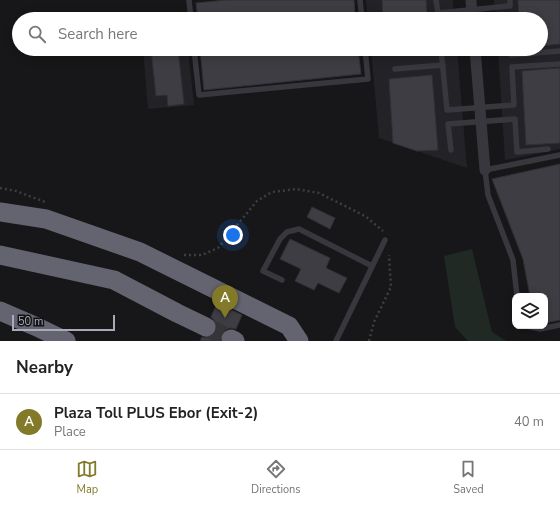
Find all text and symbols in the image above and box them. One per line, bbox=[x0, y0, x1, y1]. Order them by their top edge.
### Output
search box bbox=[12, 12, 548, 56]
icon: search bbox=[26, 23, 48, 45]
text: Search here bbox=[58, 24, 138, 44]
your location bbox=[223, 225, 243, 245]
pin: A bbox=[212, 285, 238, 318]
map controls bbox=[512, 293, 548, 329]
button: layers bbox=[512, 293, 548, 329]
scale bar bbox=[12, 313, 115, 332]
text: 50 m bbox=[18, 314, 43, 329]
text: Nearby bbox=[16, 356, 73, 379]
text: Plaza Toll PLUS Ebor (Exit-2) bbox=[54, 403, 258, 423]
text: A bbox=[24, 413, 34, 431]
text: 40 m bbox=[514, 413, 544, 431]
text: Place bbox=[54, 423, 86, 441]
tab: Map bbox=[76, 458, 98, 497]
tab: Directions bbox=[251, 458, 301, 497]
tab: Saved bbox=[453, 458, 484, 497]

